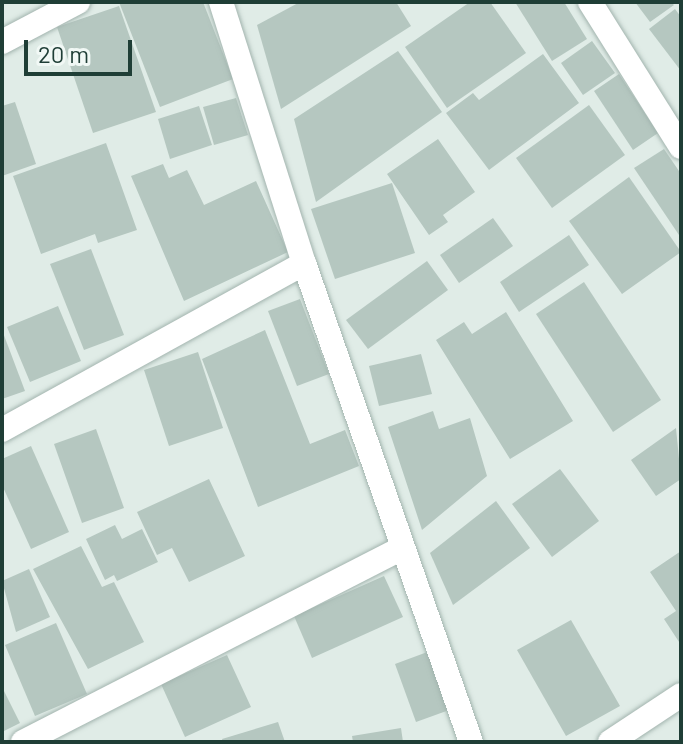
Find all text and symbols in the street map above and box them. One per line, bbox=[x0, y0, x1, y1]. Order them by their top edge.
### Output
scale bar bbox=[28, 24, 136, 74]
text: 20 m bbox=[38, 39, 89, 68]

